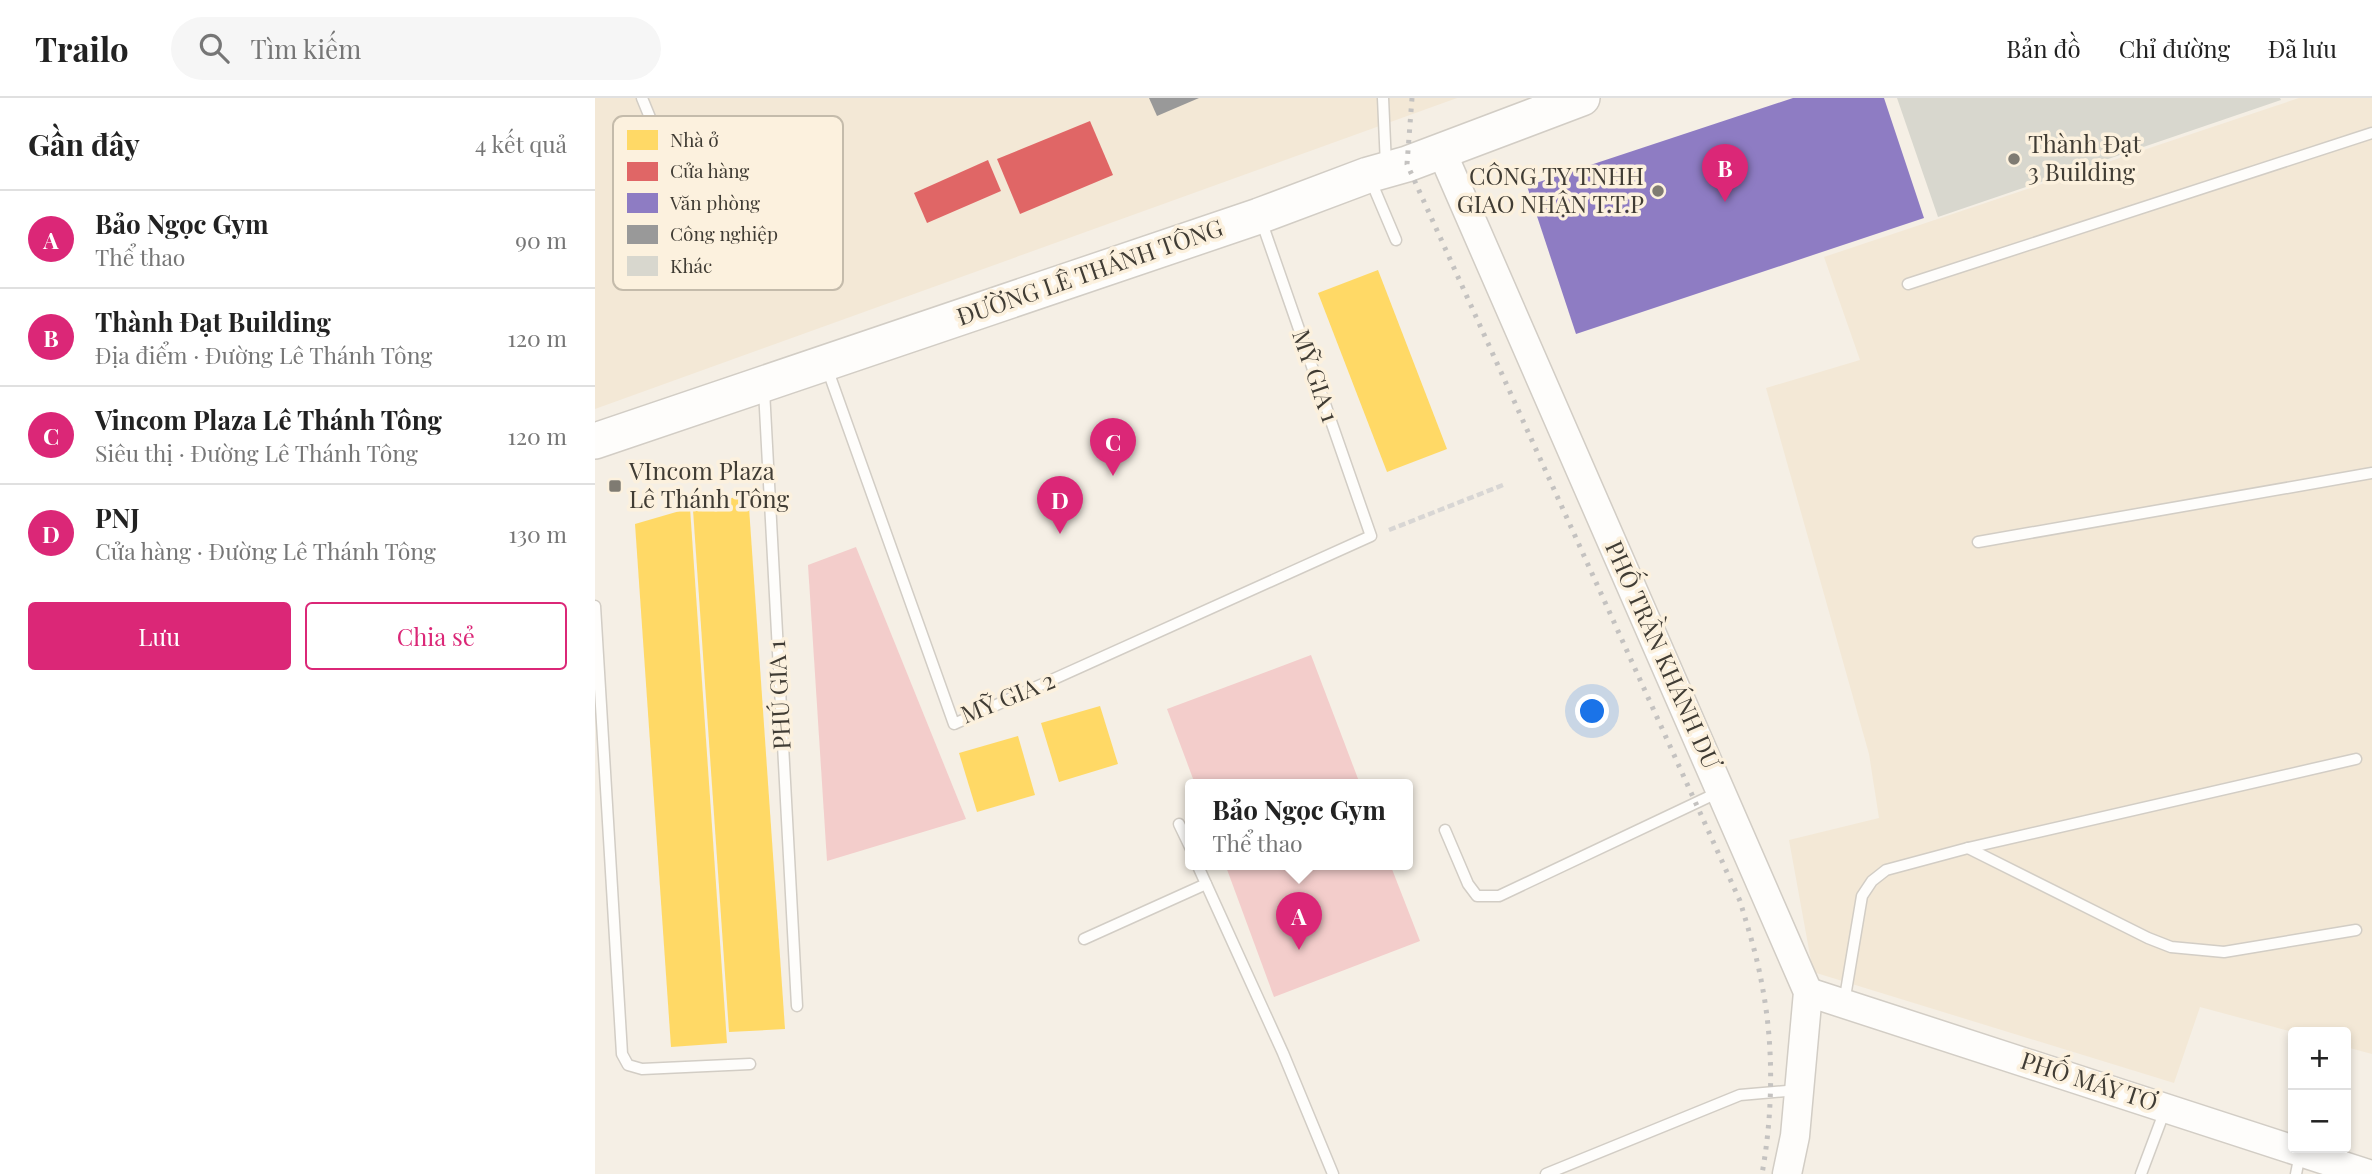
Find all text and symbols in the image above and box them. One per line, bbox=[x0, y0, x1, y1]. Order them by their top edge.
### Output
search box bbox=[171, 17, 661, 80]
text: Trailo bbox=[35, 26, 129, 70]
icon: search bbox=[195, 29, 233, 67]
text: Tìm kiếm bbox=[251, 31, 361, 66]
text: Bản đồ bbox=[2006, 32, 2081, 64]
text: Chỉ đường bbox=[2119, 32, 2230, 64]
text: Đã lưu bbox=[2268, 32, 2337, 64]
legend bbox=[613, 116, 843, 290]
text: Gần đây bbox=[28, 124, 140, 164]
text: Nhà ở bbox=[670, 126, 719, 152]
place label: Thành Đạt 3 Building bbox=[2028, 127, 2141, 187]
text: 4 kết quả bbox=[475, 128, 567, 159]
pin: B bbox=[1702, 144, 1748, 202]
marker: Thành Đạt 3 Building bbox=[2006, 151, 2022, 167]
text: Cửa hàng bbox=[670, 157, 749, 183]
place label: CÔNG TY TNHH GIAO NHẬN T.T.P bbox=[1457, 159, 1644, 219]
marker: CÔNG TY TNHH GIAO NHẬN T.T.P bbox=[1650, 183, 1666, 199]
text: Văn phòng bbox=[669, 189, 760, 215]
text: Bảo Ngọc Gym bbox=[95, 206, 268, 241]
street label: ĐƯỜNG LÊ THÁNH TÔNG bbox=[952, 210, 1227, 332]
text: Công nghiệp bbox=[670, 220, 778, 246]
text: A bbox=[43, 224, 59, 255]
text: 90 m bbox=[515, 224, 567, 255]
text: Thể thao bbox=[95, 241, 185, 272]
text: Khác bbox=[670, 252, 712, 278]
text: Thành Đạt Building bbox=[95, 304, 331, 339]
text: B bbox=[43, 322, 59, 353]
text: 120 m bbox=[508, 322, 567, 353]
street label: MỸ GIA 1 bbox=[1286, 325, 1348, 426]
text: Địa điểm · Đường Lê Thánh Tông bbox=[95, 339, 432, 370]
text: Vincom Plaza Lê Thánh Tông bbox=[95, 402, 442, 437]
pin: C bbox=[1090, 418, 1136, 476]
text: C bbox=[43, 420, 59, 451]
text: 120 m bbox=[508, 420, 567, 451]
text: Siêu thị · Đường Lê Thánh Tông bbox=[95, 437, 418, 468]
place label: VIncom Plaza Lê Thánh Tông bbox=[628, 454, 789, 514]
pin: D bbox=[1037, 476, 1083, 534]
marker: VIncom Plaza Lê Thánh Tông bbox=[607, 478, 623, 494]
text: PNJ bbox=[95, 500, 140, 535]
text: D bbox=[42, 518, 60, 549]
text: 130 m bbox=[509, 518, 567, 549]
street label: PHỐ TRẦN KHÁNH DƯ bbox=[1599, 534, 1732, 775]
text: Cửa hàng · Đường Lê Thánh Tông bbox=[95, 535, 436, 566]
button: Lưu bbox=[28, 602, 291, 670]
button: Chia sẻ bbox=[305, 602, 567, 670]
street label: PHÚ GIA 1 bbox=[759, 639, 797, 751]
street label: MỸ GIA 2 bbox=[956, 663, 1059, 729]
your location bbox=[1575, 694, 1609, 728]
popup bbox=[1185, 779, 1413, 870]
text: Bảo Ngọc Gym bbox=[1212, 792, 1386, 827]
text: Thể thao bbox=[1212, 827, 1303, 858]
pin: A bbox=[1276, 892, 1322, 950]
map controls bbox=[2288, 1027, 2351, 1153]
button: + bbox=[2288, 1027, 2351, 1090]
street label: PHỐ MÁY TƠ bbox=[2017, 1040, 2163, 1117]
button: − bbox=[2288, 1090, 2351, 1153]

